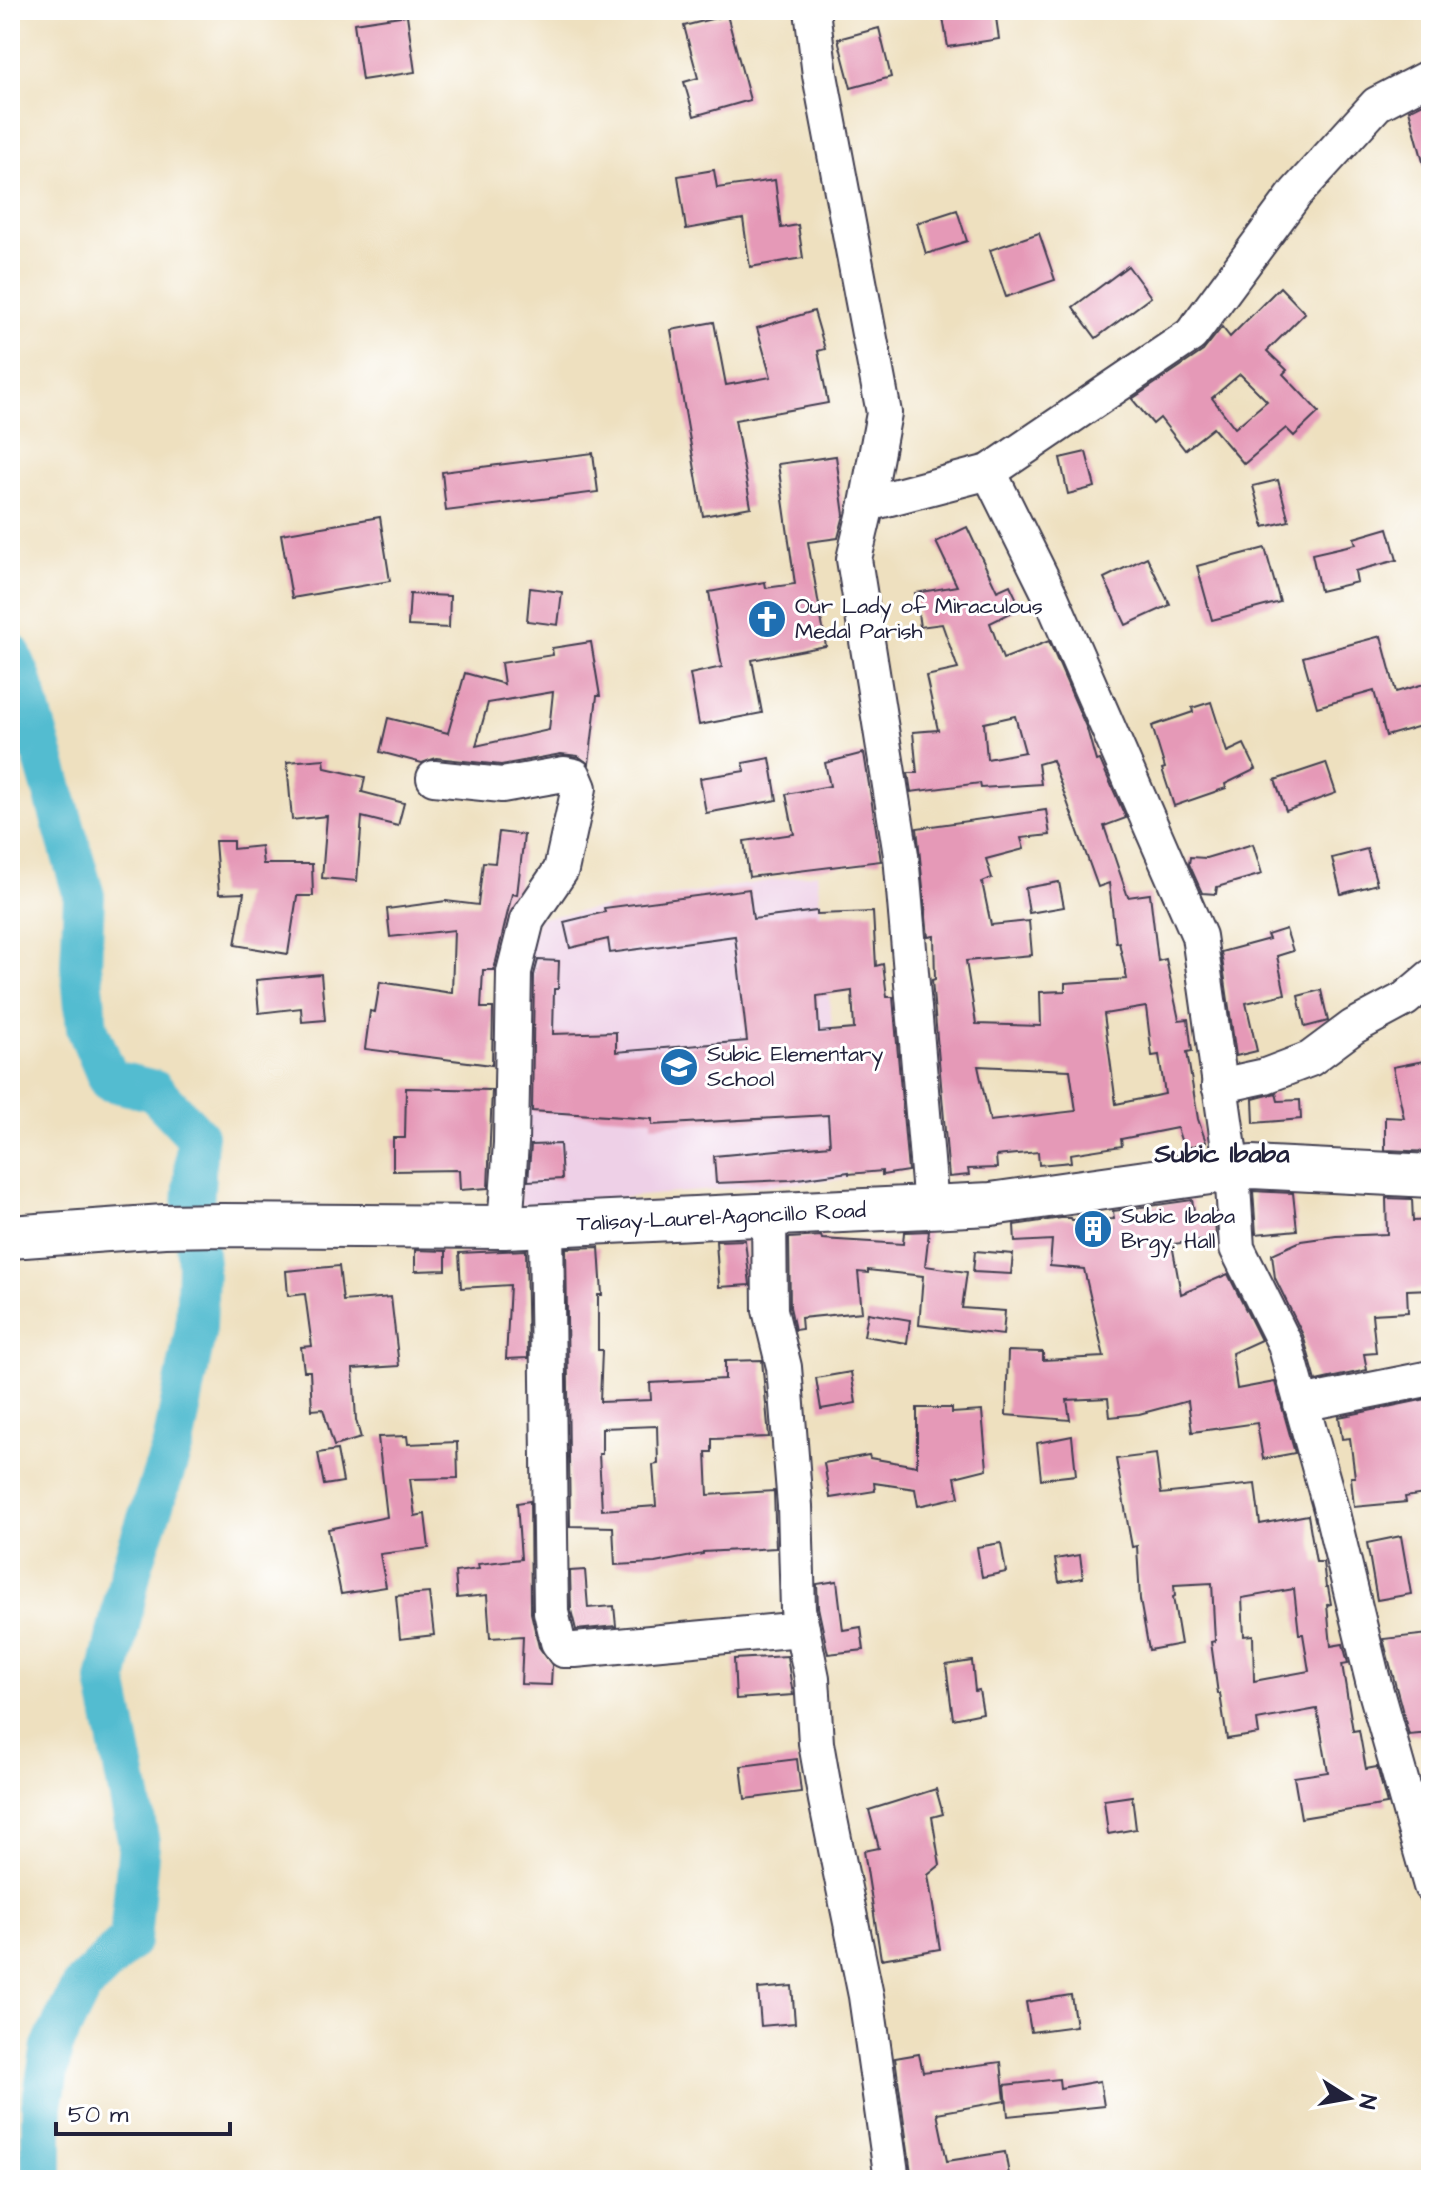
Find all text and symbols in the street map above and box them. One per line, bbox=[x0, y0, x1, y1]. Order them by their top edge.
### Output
place label: Our Lady of Miraculous Medal Parish bbox=[795, 591, 1043, 647]
church icon: Our Lady of Miraculous Medal Parish bbox=[746, 598, 788, 640]
place label: Subic Elementary School bbox=[707, 1039, 883, 1095]
school or university icon: Subic Elementary School bbox=[658, 1046, 700, 1088]
district label: Subic Ibaba bbox=[1154, 1136, 1290, 1172]
street label: Talisay-Laurel-Agoncillo Road bbox=[576, 1194, 867, 1239]
place label: Subic Ibaba Brgy. Hall bbox=[1121, 1201, 1235, 1258]
building icon: Subic Ibaba Brgy. Hall bbox=[1072, 1208, 1114, 1250]
north arrow bbox=[1309, 2058, 1389, 2138]
scale bar bbox=[56, 2086, 230, 2136]
text: N bbox=[1351, 2092, 1384, 2111]
text: 50 m bbox=[68, 2098, 129, 2132]

